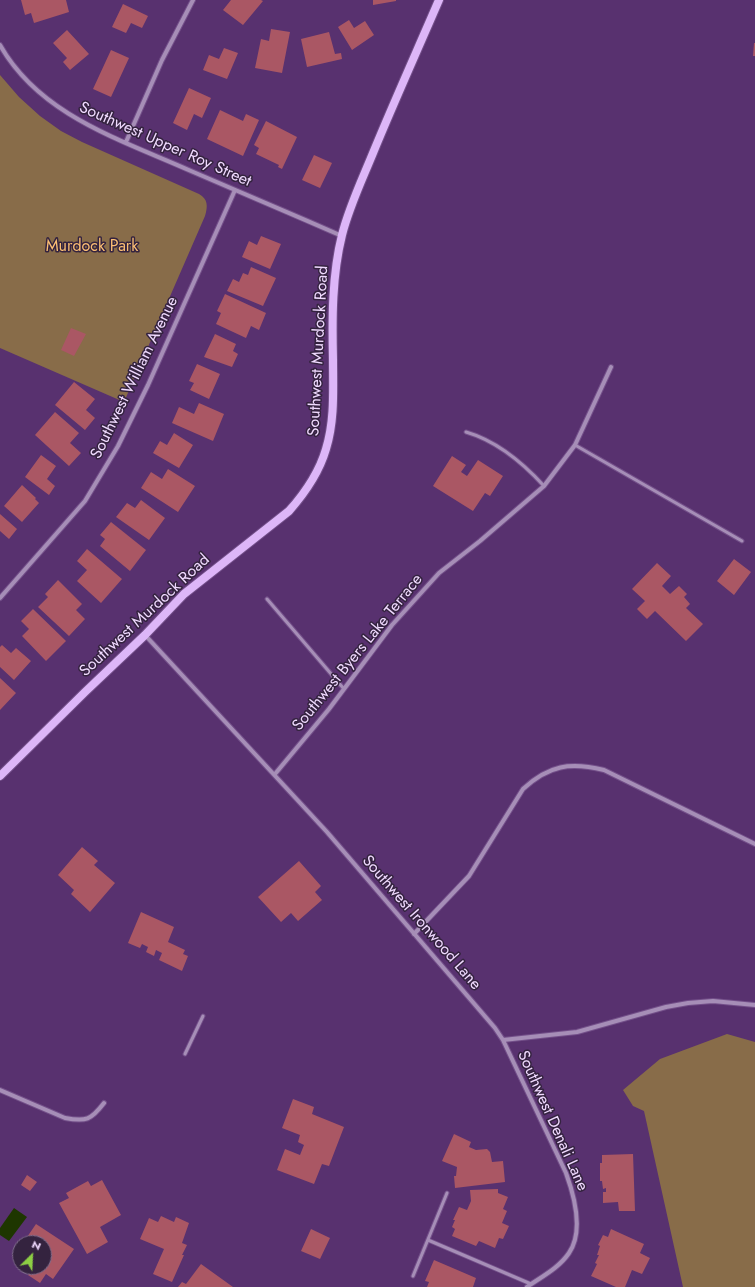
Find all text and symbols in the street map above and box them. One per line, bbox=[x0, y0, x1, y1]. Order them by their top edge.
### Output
street label: Southwest Upper Roy Street bbox=[76, 98, 254, 192]
park label: Murdock Park bbox=[46, 237, 138, 257]
street label: Southwest Murdock Road bbox=[305, 265, 333, 437]
street label: Southwest William Avenue bbox=[87, 294, 183, 462]
street label: Southwest Murdock Road bbox=[76, 551, 214, 681]
street label: Southwest Byers Lake Terrace bbox=[289, 571, 427, 735]
street label: Southwest Ironwood Lane bbox=[357, 852, 485, 994]
street label: Southwest Denali Lane bbox=[512, 1048, 592, 1194]
north arrow bbox=[12, 1235, 52, 1275]
text: N bbox=[29, 1236, 44, 1254]

